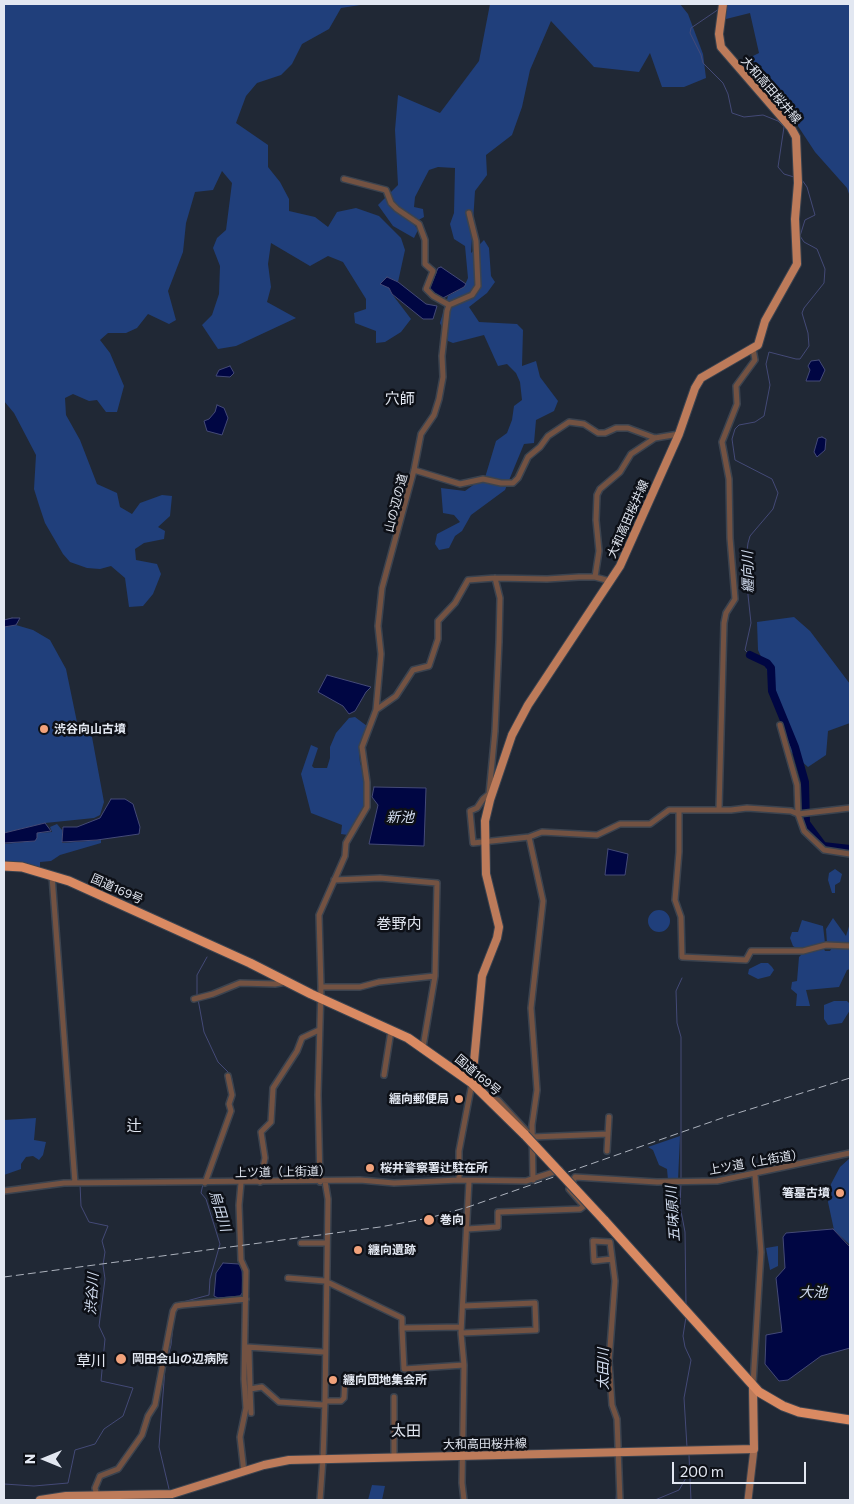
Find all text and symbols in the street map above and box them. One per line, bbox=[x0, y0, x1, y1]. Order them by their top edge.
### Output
street label: 大和高田桜井線 bbox=[738, 54, 804, 126]
district label: 穴師 bbox=[385, 390, 415, 408]
street label: 山の辺の道 bbox=[382, 472, 410, 534]
street label: 大和高田桜井線 bbox=[604, 478, 652, 560]
water label: 纒向川 bbox=[739, 551, 757, 593]
place label: 渋谷向山古墳 bbox=[54, 722, 126, 736]
marker: 渋谷向山古墳 bbox=[38, 723, 50, 735]
water label: 新池 bbox=[386, 809, 414, 825]
street label: 国道169号 bbox=[89, 871, 145, 907]
district label: 巻野内 bbox=[377, 915, 421, 933]
street label: 国道169号 bbox=[452, 1052, 504, 1098]
place label: 纒向郵便局 bbox=[389, 1092, 449, 1106]
marker: 纒向郵便局 bbox=[453, 1093, 465, 1105]
district label: 辻 bbox=[127, 1117, 141, 1135]
street label: 上ツ道（上街道） bbox=[707, 1147, 805, 1177]
place label: 桜井警察署辻駐在所 bbox=[380, 1161, 488, 1175]
marker: 桜井警察署辻駐在所 bbox=[364, 1162, 376, 1174]
street label: 上ツ道（上街道） bbox=[235, 1164, 331, 1180]
water label: 五味原川 bbox=[663, 1185, 683, 1243]
place label: 箸墓古墳 bbox=[782, 1186, 830, 1200]
marker: 箸墓古墳 bbox=[834, 1187, 846, 1199]
water label: 烏田川 bbox=[206, 1188, 234, 1234]
marker: 巻向 bbox=[422, 1213, 436, 1227]
place label: 巻向 bbox=[440, 1213, 464, 1227]
place label: 纏向遺跡 bbox=[368, 1243, 416, 1257]
marker: 纏向遺跡 bbox=[352, 1244, 364, 1256]
water label: 渋谷川 bbox=[82, 1272, 102, 1316]
water label: 大池 bbox=[799, 1284, 827, 1300]
water label: 太田川 bbox=[595, 1348, 611, 1390]
district label: 草川 bbox=[76, 1352, 106, 1370]
marker: 岡田会山の辺病院 bbox=[114, 1352, 128, 1366]
place label: 岡田会山の辺病院 bbox=[132, 1352, 228, 1366]
place label: 纏向団地集会所 bbox=[343, 1373, 427, 1387]
marker: 纏向団地集会所 bbox=[327, 1374, 339, 1386]
district label: 太田 bbox=[391, 1422, 421, 1440]
north arrow bbox=[20, 1434, 70, 1484]
street label: 大和高田桜井線 bbox=[443, 1436, 527, 1452]
scale bar bbox=[674, 1452, 808, 1484]
text: N bbox=[21, 1454, 38, 1464]
text: 200 m bbox=[680, 1462, 724, 1480]

